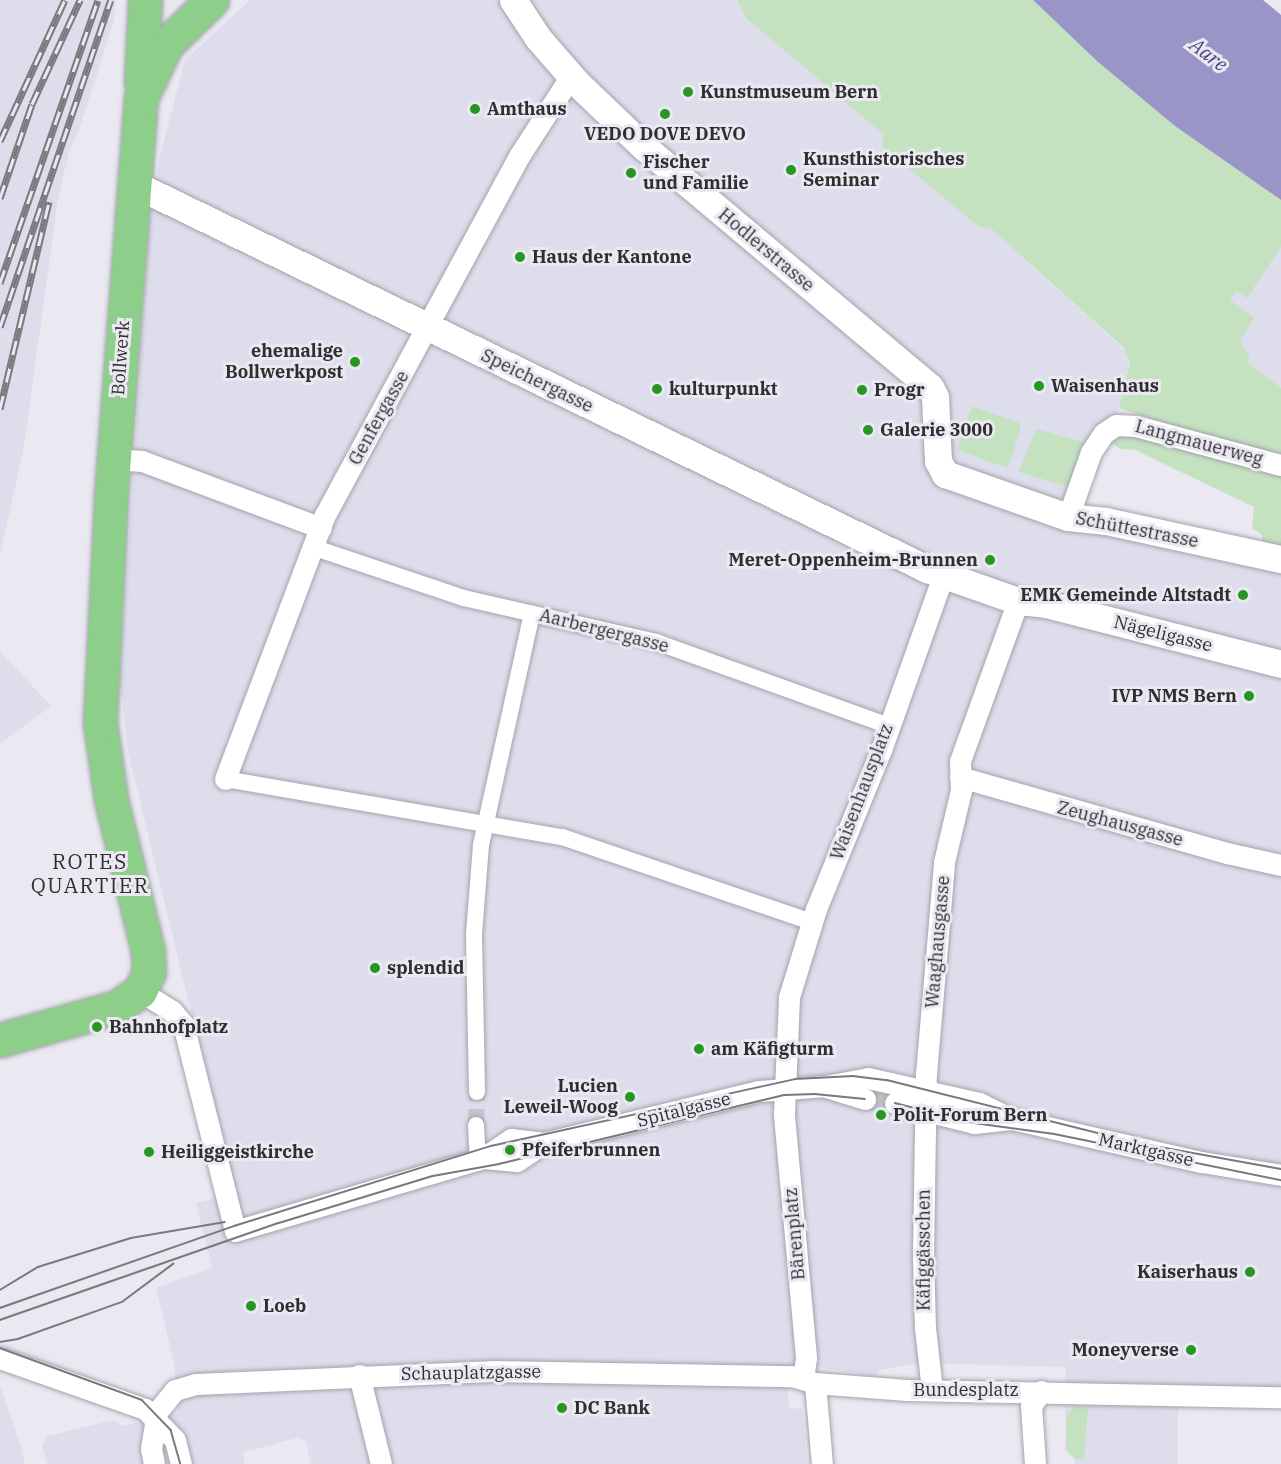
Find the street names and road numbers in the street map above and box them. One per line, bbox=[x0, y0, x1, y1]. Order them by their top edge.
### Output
street label: Hodlerstrasse bbox=[714, 204, 818, 296]
street label: Bollwerk bbox=[108, 320, 134, 396]
street label: Speichergasse bbox=[478, 345, 596, 417]
street label: Genfergasse bbox=[344, 367, 414, 469]
street label: Langmauerweg bbox=[1133, 416, 1265, 470]
street label: Schüttestrasse bbox=[1074, 508, 1200, 552]
street label: Aarbergergasse bbox=[537, 604, 671, 658]
street label: Nägeligasse bbox=[1112, 611, 1214, 657]
street label: Waisenhausplatz bbox=[826, 721, 898, 863]
street label: Zeughausgasse bbox=[1055, 797, 1185, 851]
street label: Waaghausgasse bbox=[921, 875, 955, 1009]
street label: Spitalgasse bbox=[635, 1088, 733, 1132]
street label: Marktgasse bbox=[1096, 1129, 1196, 1171]
street label: Bärenplatz bbox=[780, 1187, 810, 1281]
street label: Käfiggässchen bbox=[913, 1189, 935, 1311]
street label: Schauplatzgasse bbox=[401, 1361, 541, 1385]
street label: Bundesplatz bbox=[913, 1379, 1019, 1401]

